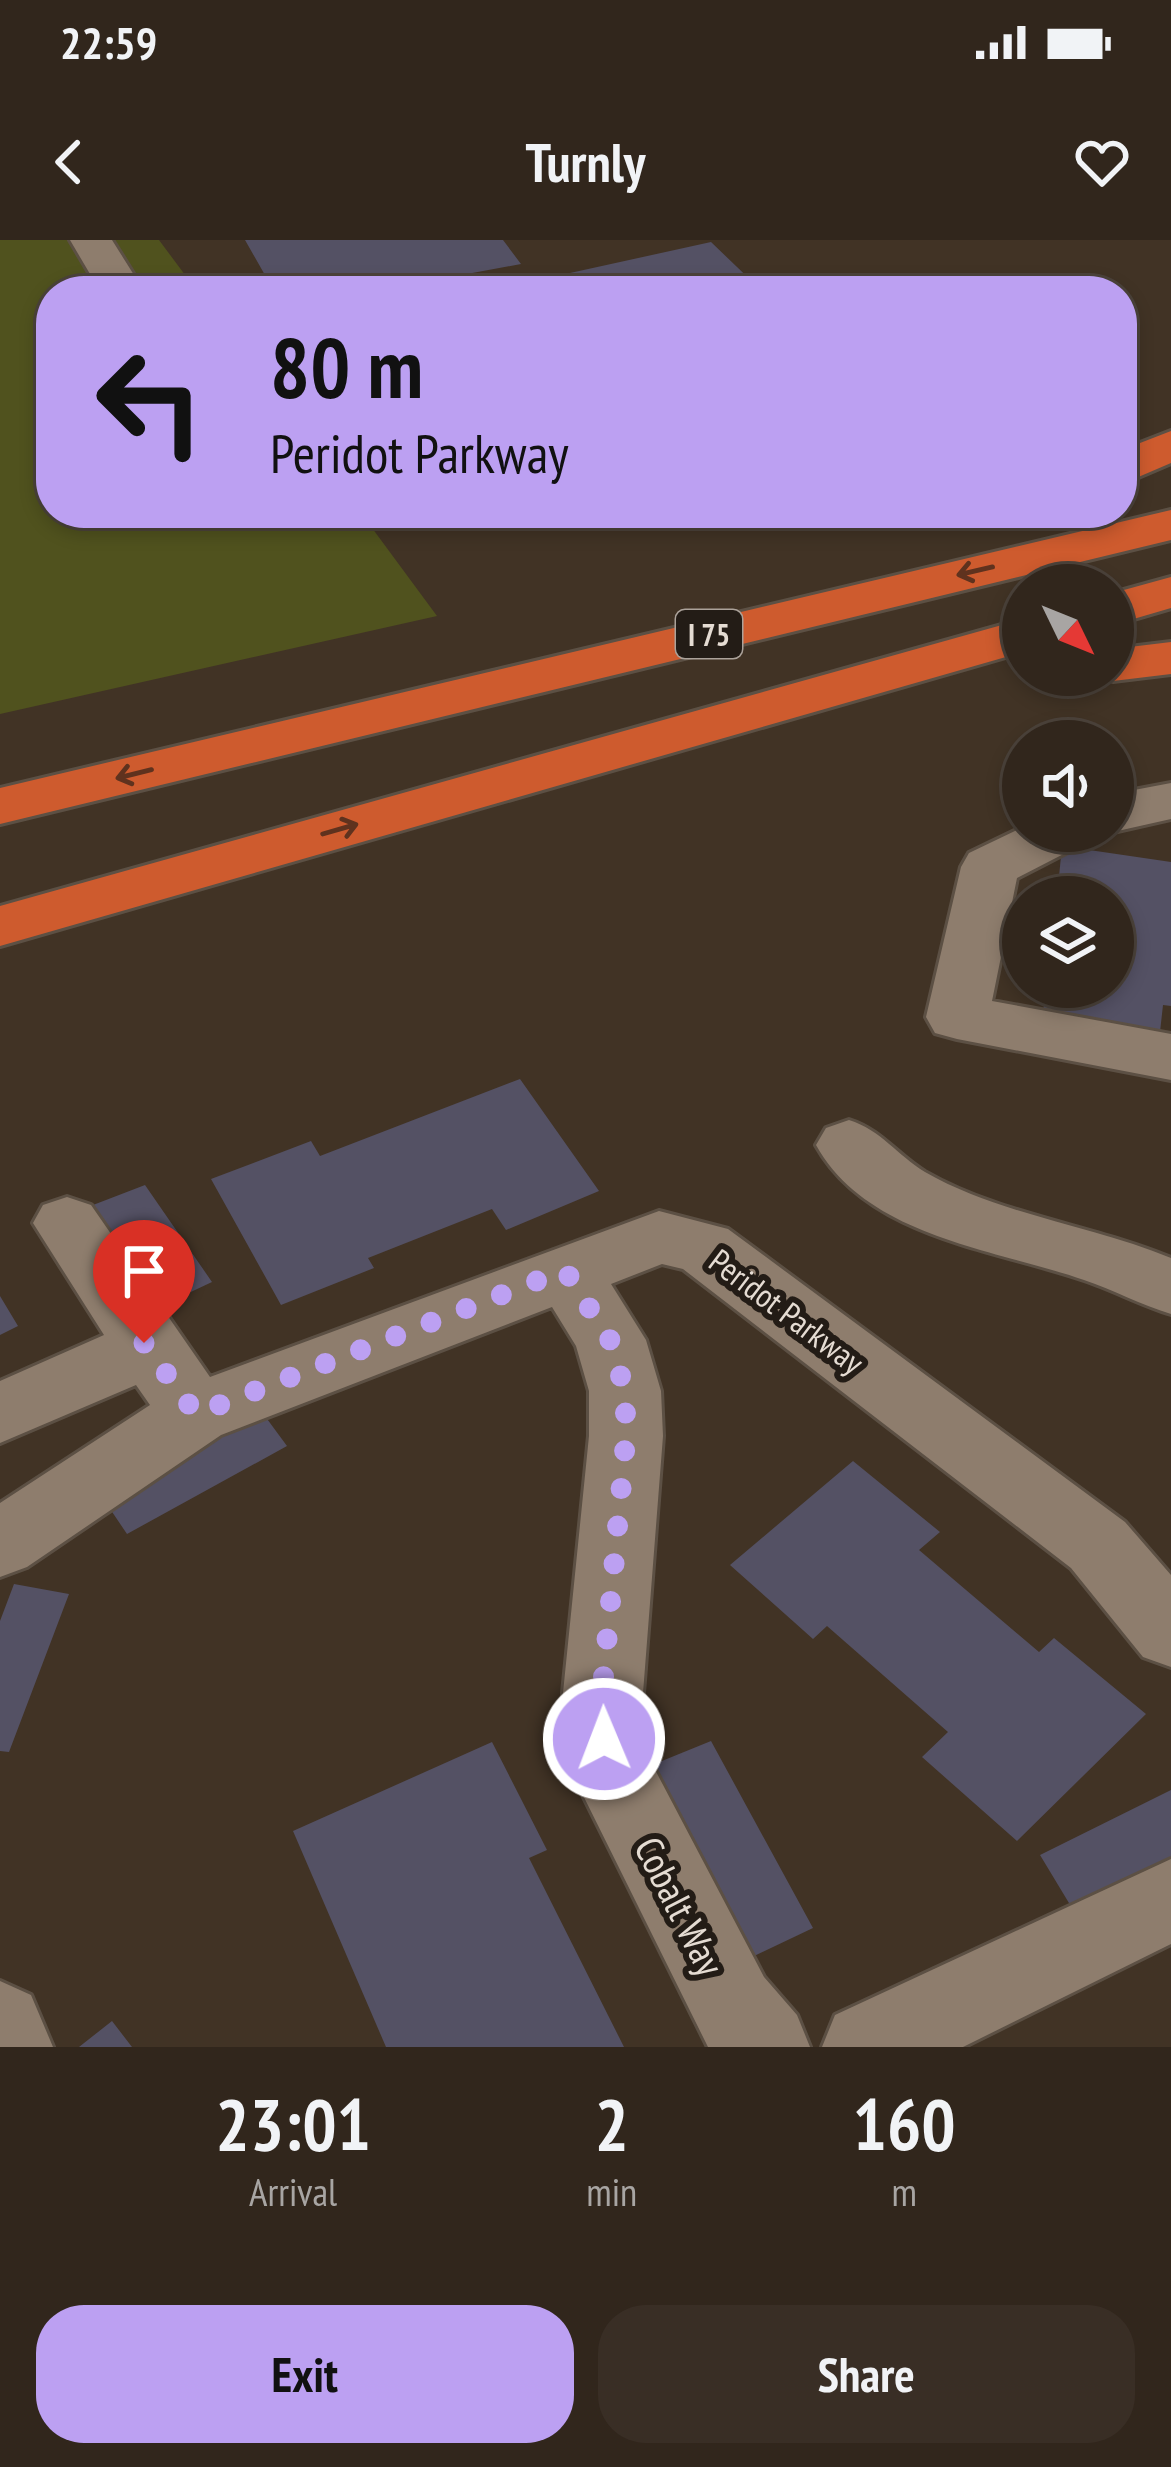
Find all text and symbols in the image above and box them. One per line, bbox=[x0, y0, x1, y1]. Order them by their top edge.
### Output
text: 22:59 bbox=[60, 13, 157, 71]
text: Turnly bbox=[526, 127, 645, 197]
icon: back bbox=[36, 129, 102, 195]
icon: heart bbox=[1069, 129, 1135, 195]
text: 80 m bbox=[270, 312, 423, 421]
icon: left bbox=[72, 324, 228, 480]
text: Peridot Parkway bbox=[270, 418, 569, 488]
one-way arrow bbox=[957, 561, 995, 583]
north arrow bbox=[1002, 564, 1134, 696]
map controls bbox=[1002, 564, 1134, 1008]
road number: I 75 bbox=[676, 610, 742, 658]
button: sound bbox=[1002, 720, 1134, 852]
one-way arrow bbox=[115, 764, 153, 786]
one-way arrow bbox=[320, 817, 358, 839]
button: layers bbox=[1002, 876, 1134, 1008]
pin bbox=[93, 1220, 195, 1343]
icon: arrive bbox=[111, 1238, 177, 1304]
street label: Peridot Parkway bbox=[701, 1239, 873, 1383]
position arrow bbox=[541, 1676, 667, 1802]
street label: Cobalt Way bbox=[624, 1828, 737, 1984]
text: 23:01 bbox=[215, 2077, 371, 2170]
text: 2 bbox=[595, 2077, 629, 2170]
text: 160 bbox=[852, 2077, 956, 2170]
text: Arrival bbox=[249, 2166, 337, 2217]
text: min bbox=[586, 2166, 637, 2217]
text: m bbox=[891, 2166, 917, 2217]
button: Exit bbox=[36, 2305, 574, 2443]
button: Share bbox=[598, 2305, 1135, 2443]

